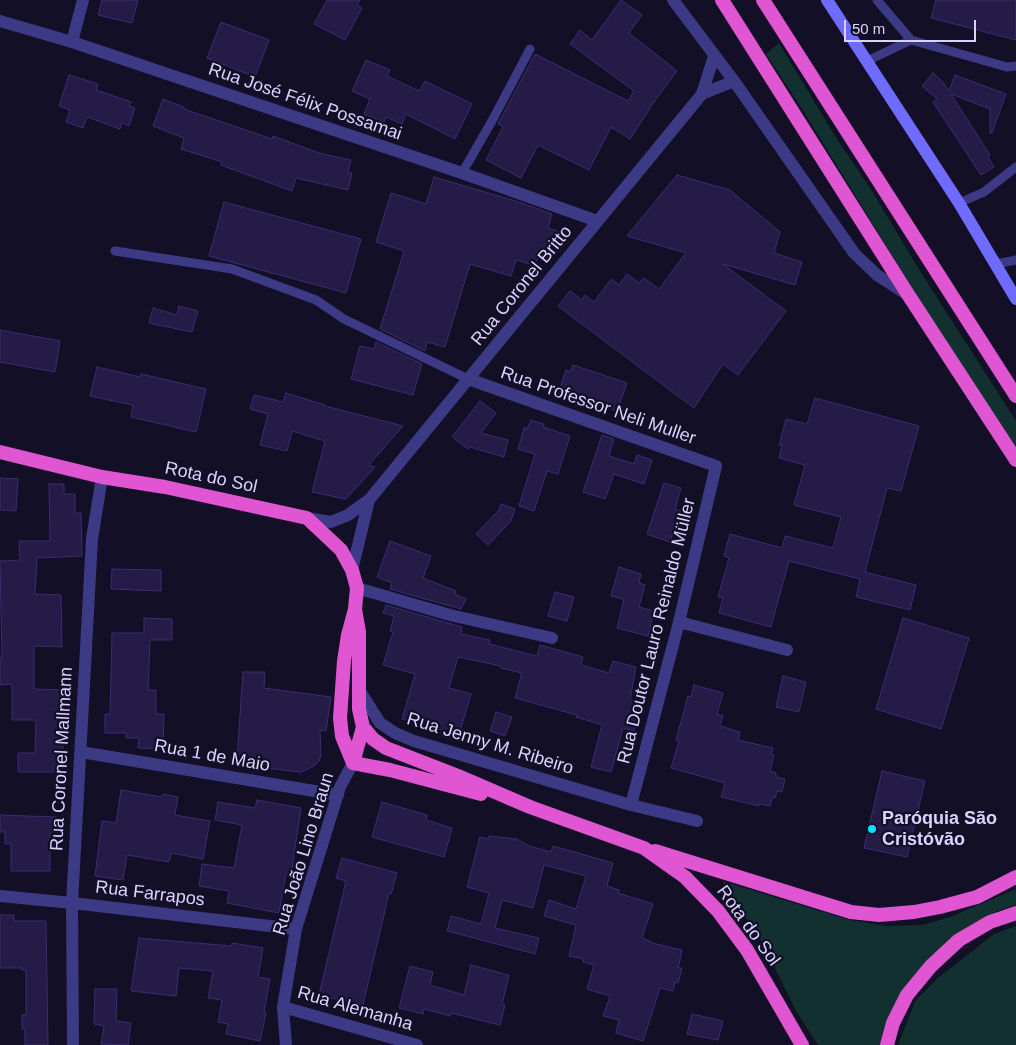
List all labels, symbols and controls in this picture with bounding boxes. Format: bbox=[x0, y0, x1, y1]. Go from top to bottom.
scale bar bbox=[846, 10, 978, 42]
text: 50 m bbox=[852, 20, 885, 37]
street label: Rua José Félix Possamai bbox=[205, 59, 405, 145]
street label: Rua Coronel Britto bbox=[467, 222, 577, 350]
street label: Rua Professor Neli Muller bbox=[498, 362, 698, 450]
street label: Rota do Sol bbox=[163, 458, 259, 498]
street label: Rua Doutor Lauro Reinaldo Müller bbox=[613, 496, 701, 766]
street label: Rua Coronel Mallmann bbox=[46, 667, 78, 851]
street label: Rua Jenny M. Ribeiro bbox=[404, 708, 576, 780]
street label: Rua 1 de Maio bbox=[152, 735, 272, 777]
street label: Rua João Lino Braun bbox=[269, 770, 339, 938]
place label: Paróquia São Cristóvão bbox=[882, 808, 997, 851]
marker: Paróquia São Cristóvão bbox=[866, 823, 878, 835]
street label: Rua Farrapos bbox=[94, 877, 206, 911]
street label: Rota do Sol bbox=[712, 882, 784, 970]
street label: Rua Alemanha bbox=[295, 982, 415, 1036]

